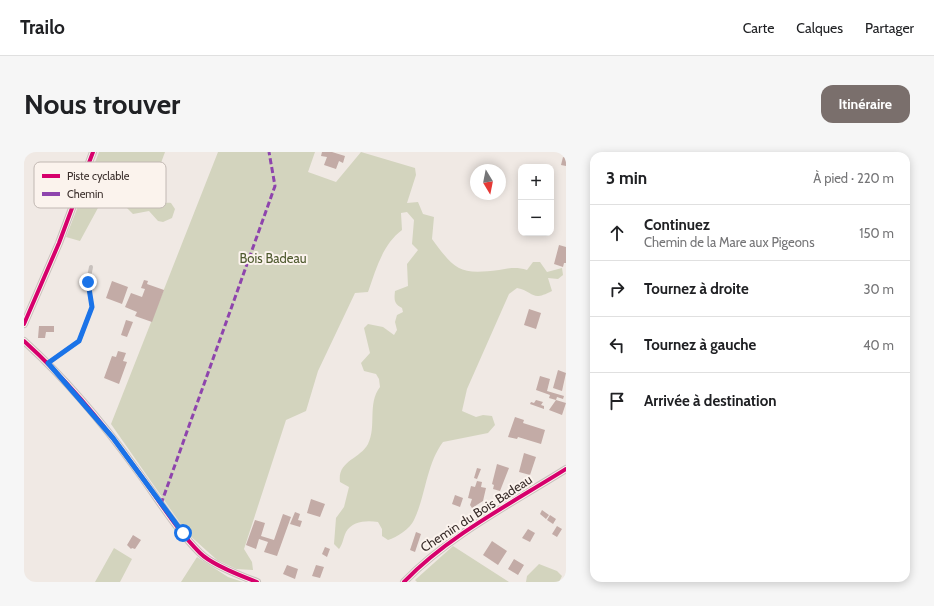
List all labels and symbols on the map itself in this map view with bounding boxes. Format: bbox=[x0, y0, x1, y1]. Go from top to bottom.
legend bbox=[34, 162, 166, 208]
north arrow bbox=[470, 164, 506, 200]
text: Piste cyclable bbox=[67, 169, 130, 183]
text: Chemin bbox=[67, 187, 104, 201]
park label: Bois Badeau bbox=[240, 250, 307, 266]
route end bbox=[79, 273, 97, 291]
street label: Chemin du Bois Badeau bbox=[417, 471, 535, 555]
route start bbox=[174, 524, 192, 542]

